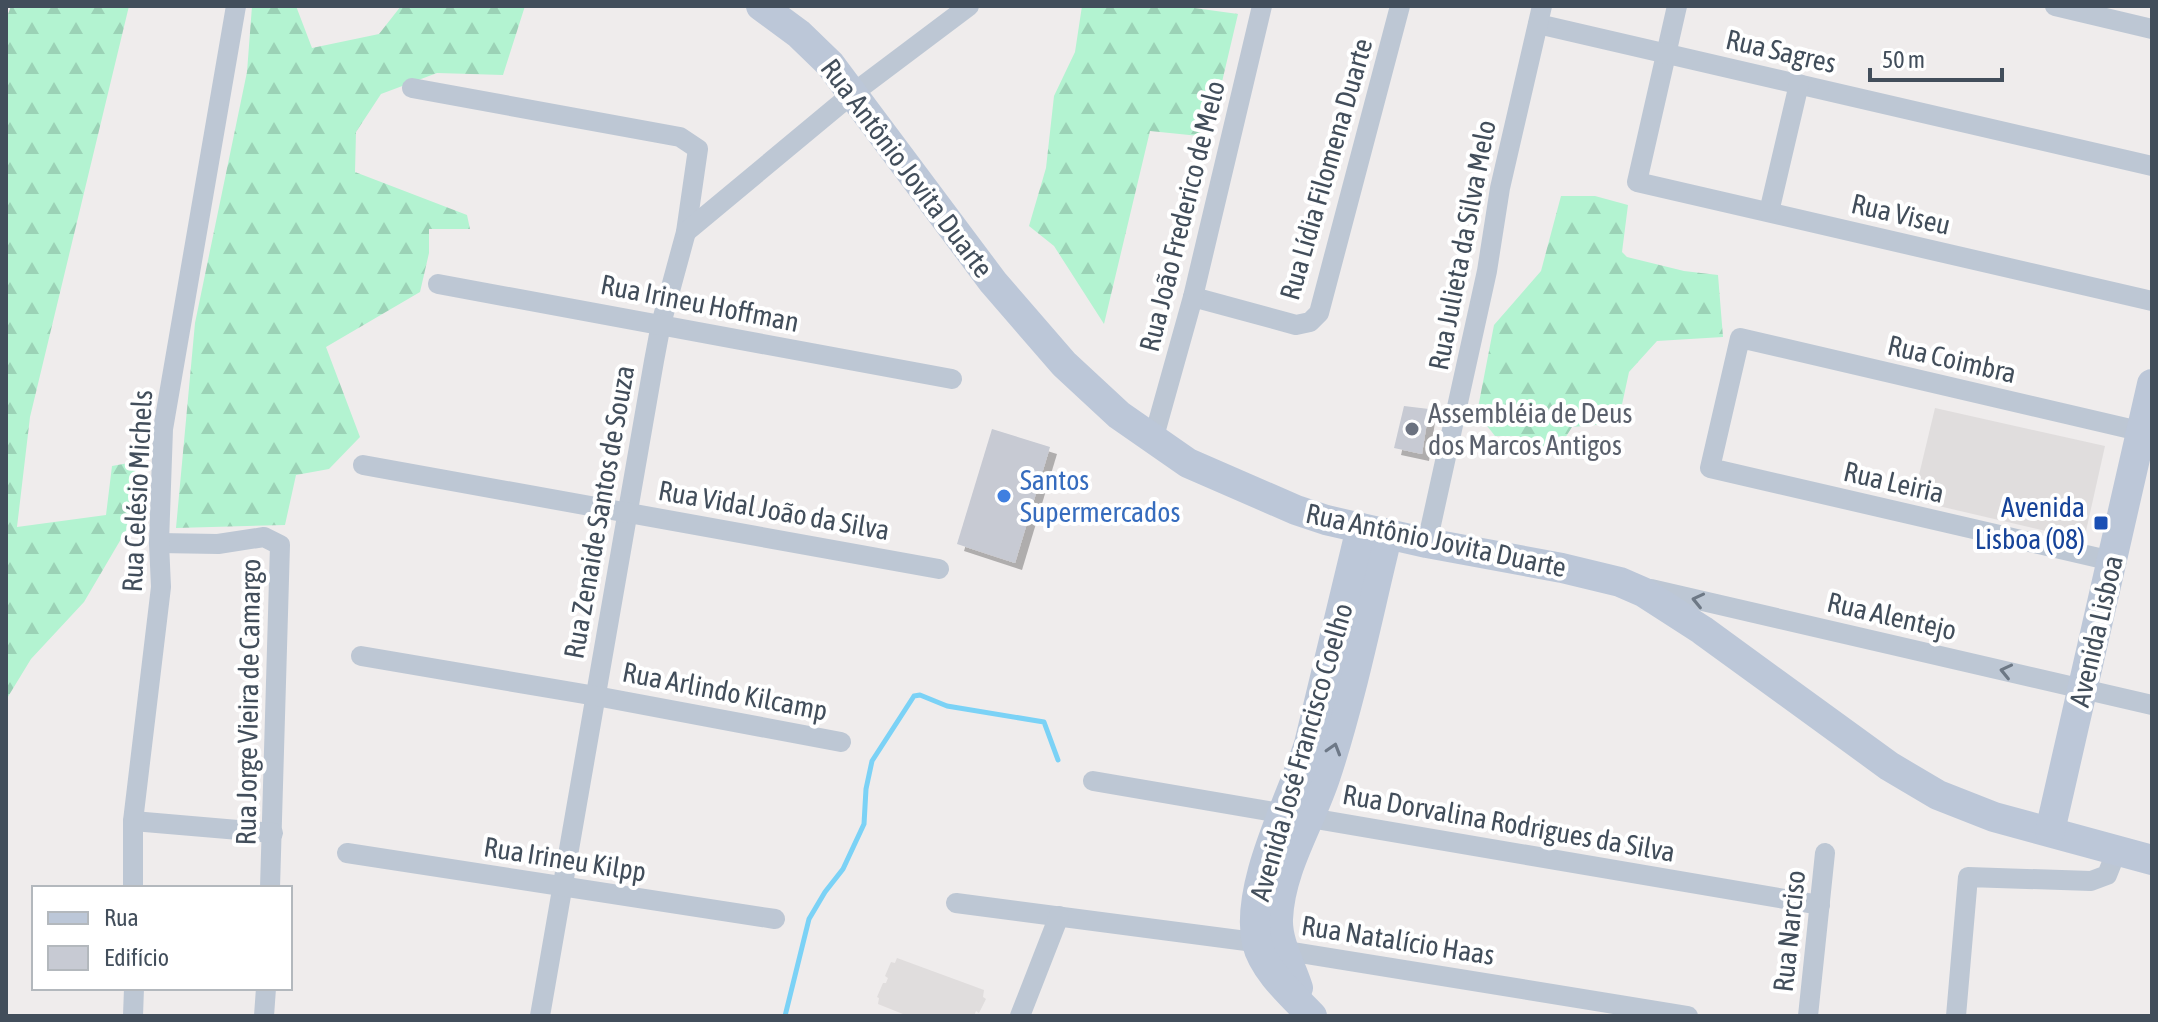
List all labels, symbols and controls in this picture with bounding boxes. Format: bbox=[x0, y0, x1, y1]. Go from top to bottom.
street label: Rua Sagres bbox=[1723, 23, 1839, 79]
scale bar bbox=[1870, 32, 2002, 82]
street label: Rua Lídia Filomena Duarte bbox=[1273, 35, 1379, 303]
text: 50 m bbox=[1882, 46, 1925, 73]
street label: Rua Antônio Jovita Duarte bbox=[814, 53, 1000, 283]
street label: Rua João Frederico de Melo bbox=[1133, 77, 1231, 355]
street label: Rua Julieta da Silva Melo bbox=[1422, 117, 1502, 373]
street label: Rua Viseu bbox=[1848, 187, 1954, 241]
street label: Rua Irineu Hoffman bbox=[598, 268, 802, 338]
street label: Rua Coimbra bbox=[1885, 329, 2019, 389]
street label: Rua Zenaide Santos de Souza bbox=[557, 363, 641, 661]
street label: Rua Celésio Michels bbox=[116, 389, 158, 593]
place label: Assembléia de Deus dos Marcos Antigos bbox=[1428, 397, 1632, 461]
marker: Assembléia de Deus dos Marcos Antigos bbox=[1403, 420, 1421, 438]
street label: Rua Leiria bbox=[1841, 455, 1947, 509]
place label: Santos Supermercados bbox=[1020, 464, 1180, 528]
street label: Rua Vidal João da Silva bbox=[656, 474, 892, 546]
marker: Santos Supermercados bbox=[995, 487, 1013, 505]
place label: Avenida Lisboa (08) bbox=[1975, 491, 2085, 555]
street label: Rua Antônio Jovita Duarte bbox=[1303, 497, 1569, 583]
marker: Avenida Lisboa (08) bbox=[2092, 514, 2110, 532]
street label: Avenida Lisboa bbox=[2063, 552, 2129, 710]
street label: Rua Jorge Vieira de Camargo bbox=[230, 558, 266, 846]
street label: Rua Alentejo bbox=[1824, 586, 1960, 646]
one-way arrow bbox=[1692, 593, 1706, 610]
street label: Avenida José Francisco Coelho bbox=[1243, 600, 1359, 904]
street label: Rua Arlindo Kilcamp bbox=[620, 655, 830, 727]
one-way arrow bbox=[2000, 664, 2014, 681]
one-way arrow bbox=[1325, 743, 1341, 757]
street label: Rua Dorvalina Rodrigues da Silva bbox=[1340, 778, 1678, 868]
street label: Rua Irineu Kilpp bbox=[482, 830, 648, 888]
street label: Rua Narciso bbox=[1767, 869, 1811, 993]
legend bbox=[32, 886, 292, 990]
text: Rua bbox=[104, 904, 139, 931]
street label: Rua Natalício Haas bbox=[1299, 909, 1497, 971]
text: Edifício bbox=[104, 944, 169, 971]

